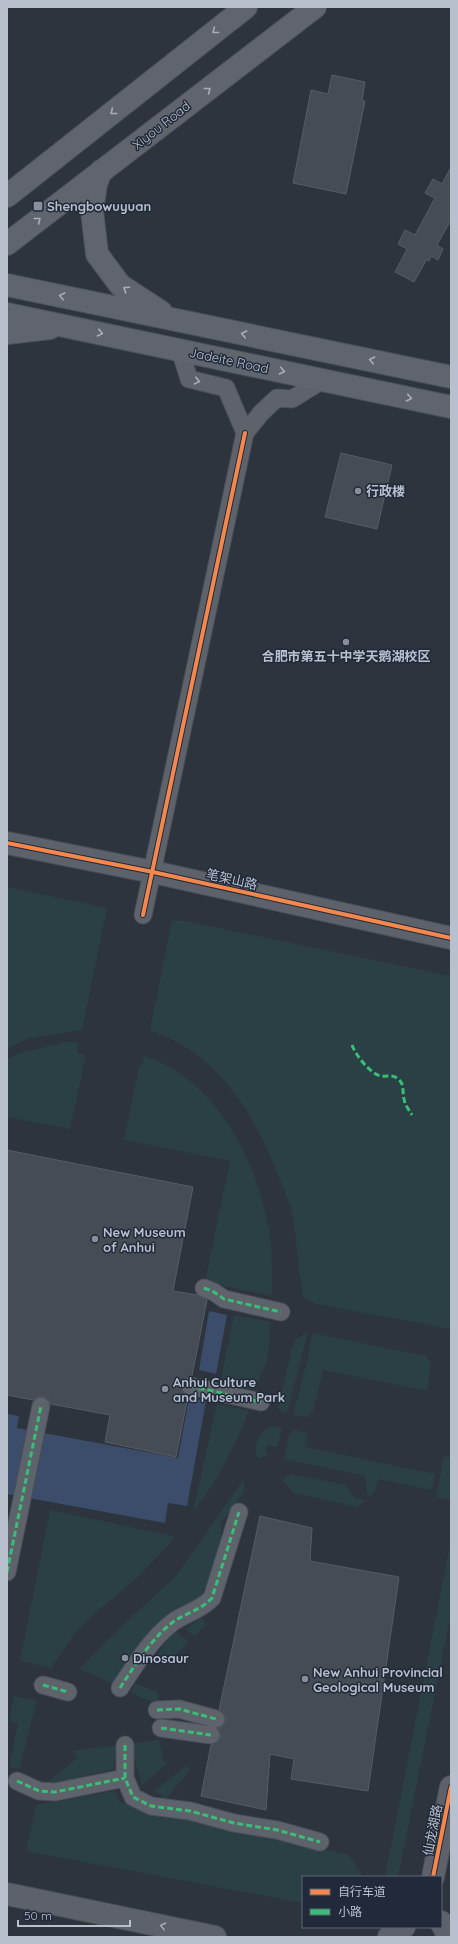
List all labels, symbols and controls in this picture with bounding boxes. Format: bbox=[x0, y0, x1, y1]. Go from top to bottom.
one-way arrow bbox=[213, 26, 220, 33]
one-way arrow bbox=[203, 87, 210, 94]
street label: Xiyou Road bbox=[129, 97, 193, 153]
one-way arrow bbox=[111, 107, 118, 114]
place label: Shengbowuyuan bbox=[47, 198, 151, 214]
marker: Shengbowuyuan bbox=[32, 200, 44, 212]
one-way arrow bbox=[33, 218, 40, 225]
one-way arrow bbox=[123, 286, 130, 294]
one-way arrow bbox=[59, 293, 65, 301]
one-way arrow bbox=[97, 329, 103, 337]
one-way arrow bbox=[241, 330, 248, 339]
street label: Jadeite Road bbox=[188, 344, 270, 376]
one-way arrow bbox=[369, 357, 375, 365]
one-way arrow bbox=[279, 367, 285, 375]
one-way arrow bbox=[194, 377, 200, 385]
one-way arrow bbox=[406, 393, 412, 401]
place label: 行政楼 bbox=[366, 483, 405, 499]
marker: 行政楼 bbox=[353, 486, 363, 496]
marker: 合肥市第五十中学天鹅湖校区 bbox=[341, 637, 351, 647]
place label: 合肥市第五十中学天鹅湖校区 bbox=[261, 648, 431, 664]
street label: 笔架山路 bbox=[205, 865, 259, 893]
place label: New Museum of Anhui bbox=[103, 1224, 186, 1255]
marker: New Museum of Anhui bbox=[90, 1234, 100, 1244]
place label: Anhui Culture and Museum Park bbox=[173, 1374, 285, 1405]
marker: Anhui Culture and Museum Park bbox=[160, 1384, 170, 1394]
place label: Dinosaur bbox=[133, 1650, 189, 1666]
marker: Dinosaur bbox=[120, 1653, 130, 1663]
place label: New Anhui Provincial Geological Museum bbox=[313, 1664, 443, 1695]
marker: New Anhui Provincial Geological Museum bbox=[300, 1674, 310, 1684]
street label: 仙龙湖路 bbox=[419, 1803, 445, 1857]
legend bbox=[302, 1876, 442, 1928]
text: 自行车道 bbox=[338, 1884, 386, 1899]
scale bar bbox=[18, 1902, 130, 1928]
text: 小路 bbox=[338, 1904, 362, 1919]
text: 50 m bbox=[24, 1908, 52, 1923]
one-way arrow bbox=[160, 1923, 166, 1931]

